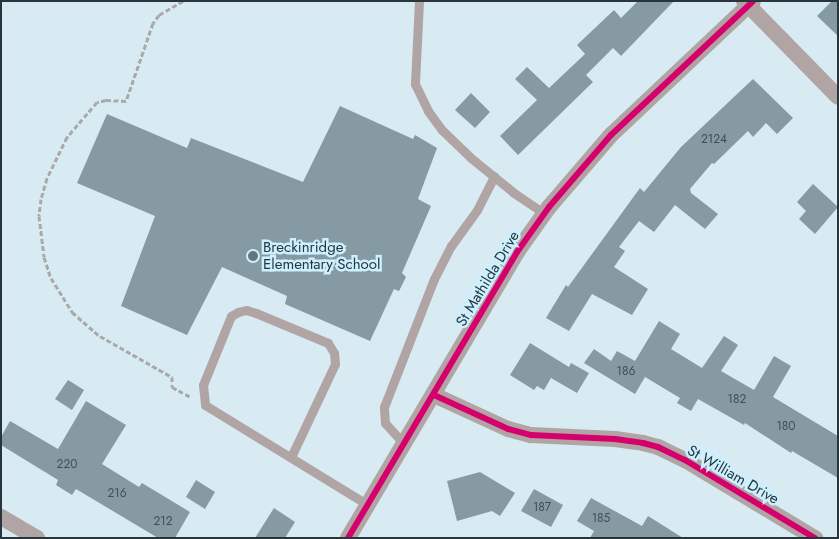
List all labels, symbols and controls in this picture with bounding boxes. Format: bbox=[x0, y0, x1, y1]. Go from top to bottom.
house number: 2124 bbox=[701, 133, 727, 147]
street label: St Mathilda Drive bbox=[452, 228, 524, 330]
place label: Breckinridge Elementary School bbox=[263, 238, 380, 273]
marker: Breckinridge Elementary School bbox=[247, 250, 259, 262]
house number: 186 bbox=[617, 365, 635, 379]
house number: 182 bbox=[728, 393, 746, 407]
house number: 180 bbox=[776, 420, 796, 434]
street label: St William Drive bbox=[684, 442, 782, 508]
house number: 220 bbox=[57, 458, 77, 472]
house number: 216 bbox=[107, 487, 127, 501]
house number: 187 bbox=[533, 501, 551, 515]
house number: 185 bbox=[592, 512, 610, 526]
house number: 212 bbox=[153, 515, 173, 529]

